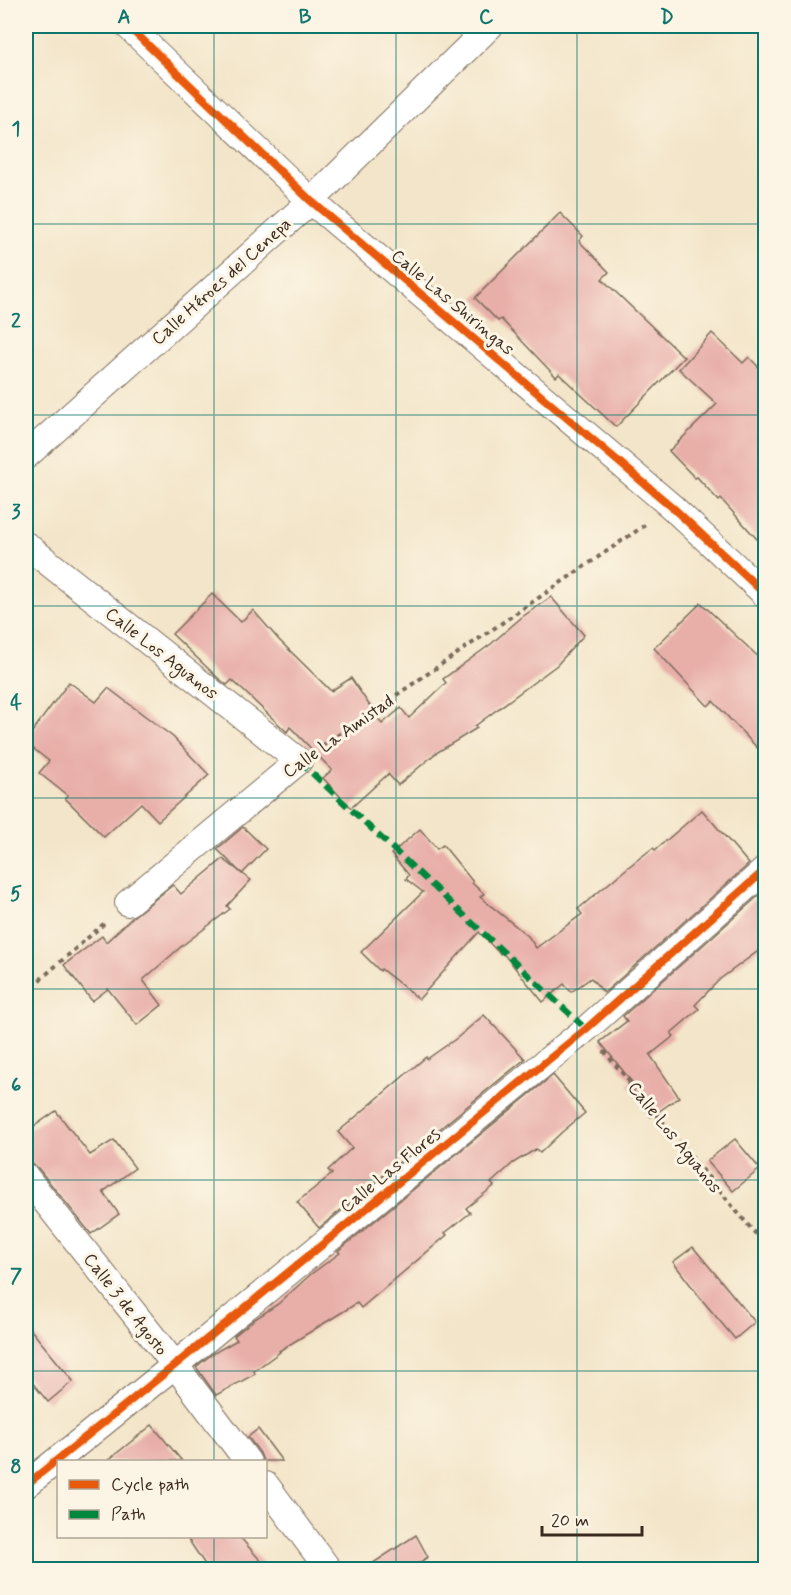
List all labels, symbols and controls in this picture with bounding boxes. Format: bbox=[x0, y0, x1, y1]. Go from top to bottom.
text: A bbox=[117, 4, 131, 31]
text: B bbox=[299, 4, 312, 31]
text: C bbox=[479, 4, 494, 31]
text: D bbox=[660, 4, 674, 31]
text: 1 bbox=[12, 116, 20, 143]
street label: Calle Héroes del Cenepa bbox=[147, 212, 297, 351]
street label: Calle Las Shiringas bbox=[386, 244, 519, 361]
text: 2 bbox=[11, 308, 21, 335]
text: 3 bbox=[11, 499, 21, 526]
street label: Calle Los Aguanos bbox=[99, 602, 223, 706]
text: 4 bbox=[10, 690, 22, 717]
street label: Calle La Amistad bbox=[278, 690, 399, 784]
text: 5 bbox=[10, 881, 22, 908]
text: 6 bbox=[11, 1072, 21, 1099]
street label: Calle Los Aguanos bbox=[621, 1077, 727, 1199]
street label: Calle Las Flores bbox=[335, 1123, 446, 1219]
street label: Calle 3 de Agosto bbox=[78, 1248, 173, 1361]
text: 7 bbox=[10, 1263, 22, 1290]
text: 8 bbox=[10, 1454, 22, 1481]
legend bbox=[57, 1460, 267, 1538]
text: Cycle path bbox=[111, 1473, 189, 1497]
scale bar bbox=[542, 1499, 642, 1537]
text: Path bbox=[111, 1503, 146, 1527]
text: 20 m bbox=[551, 1509, 589, 1533]

